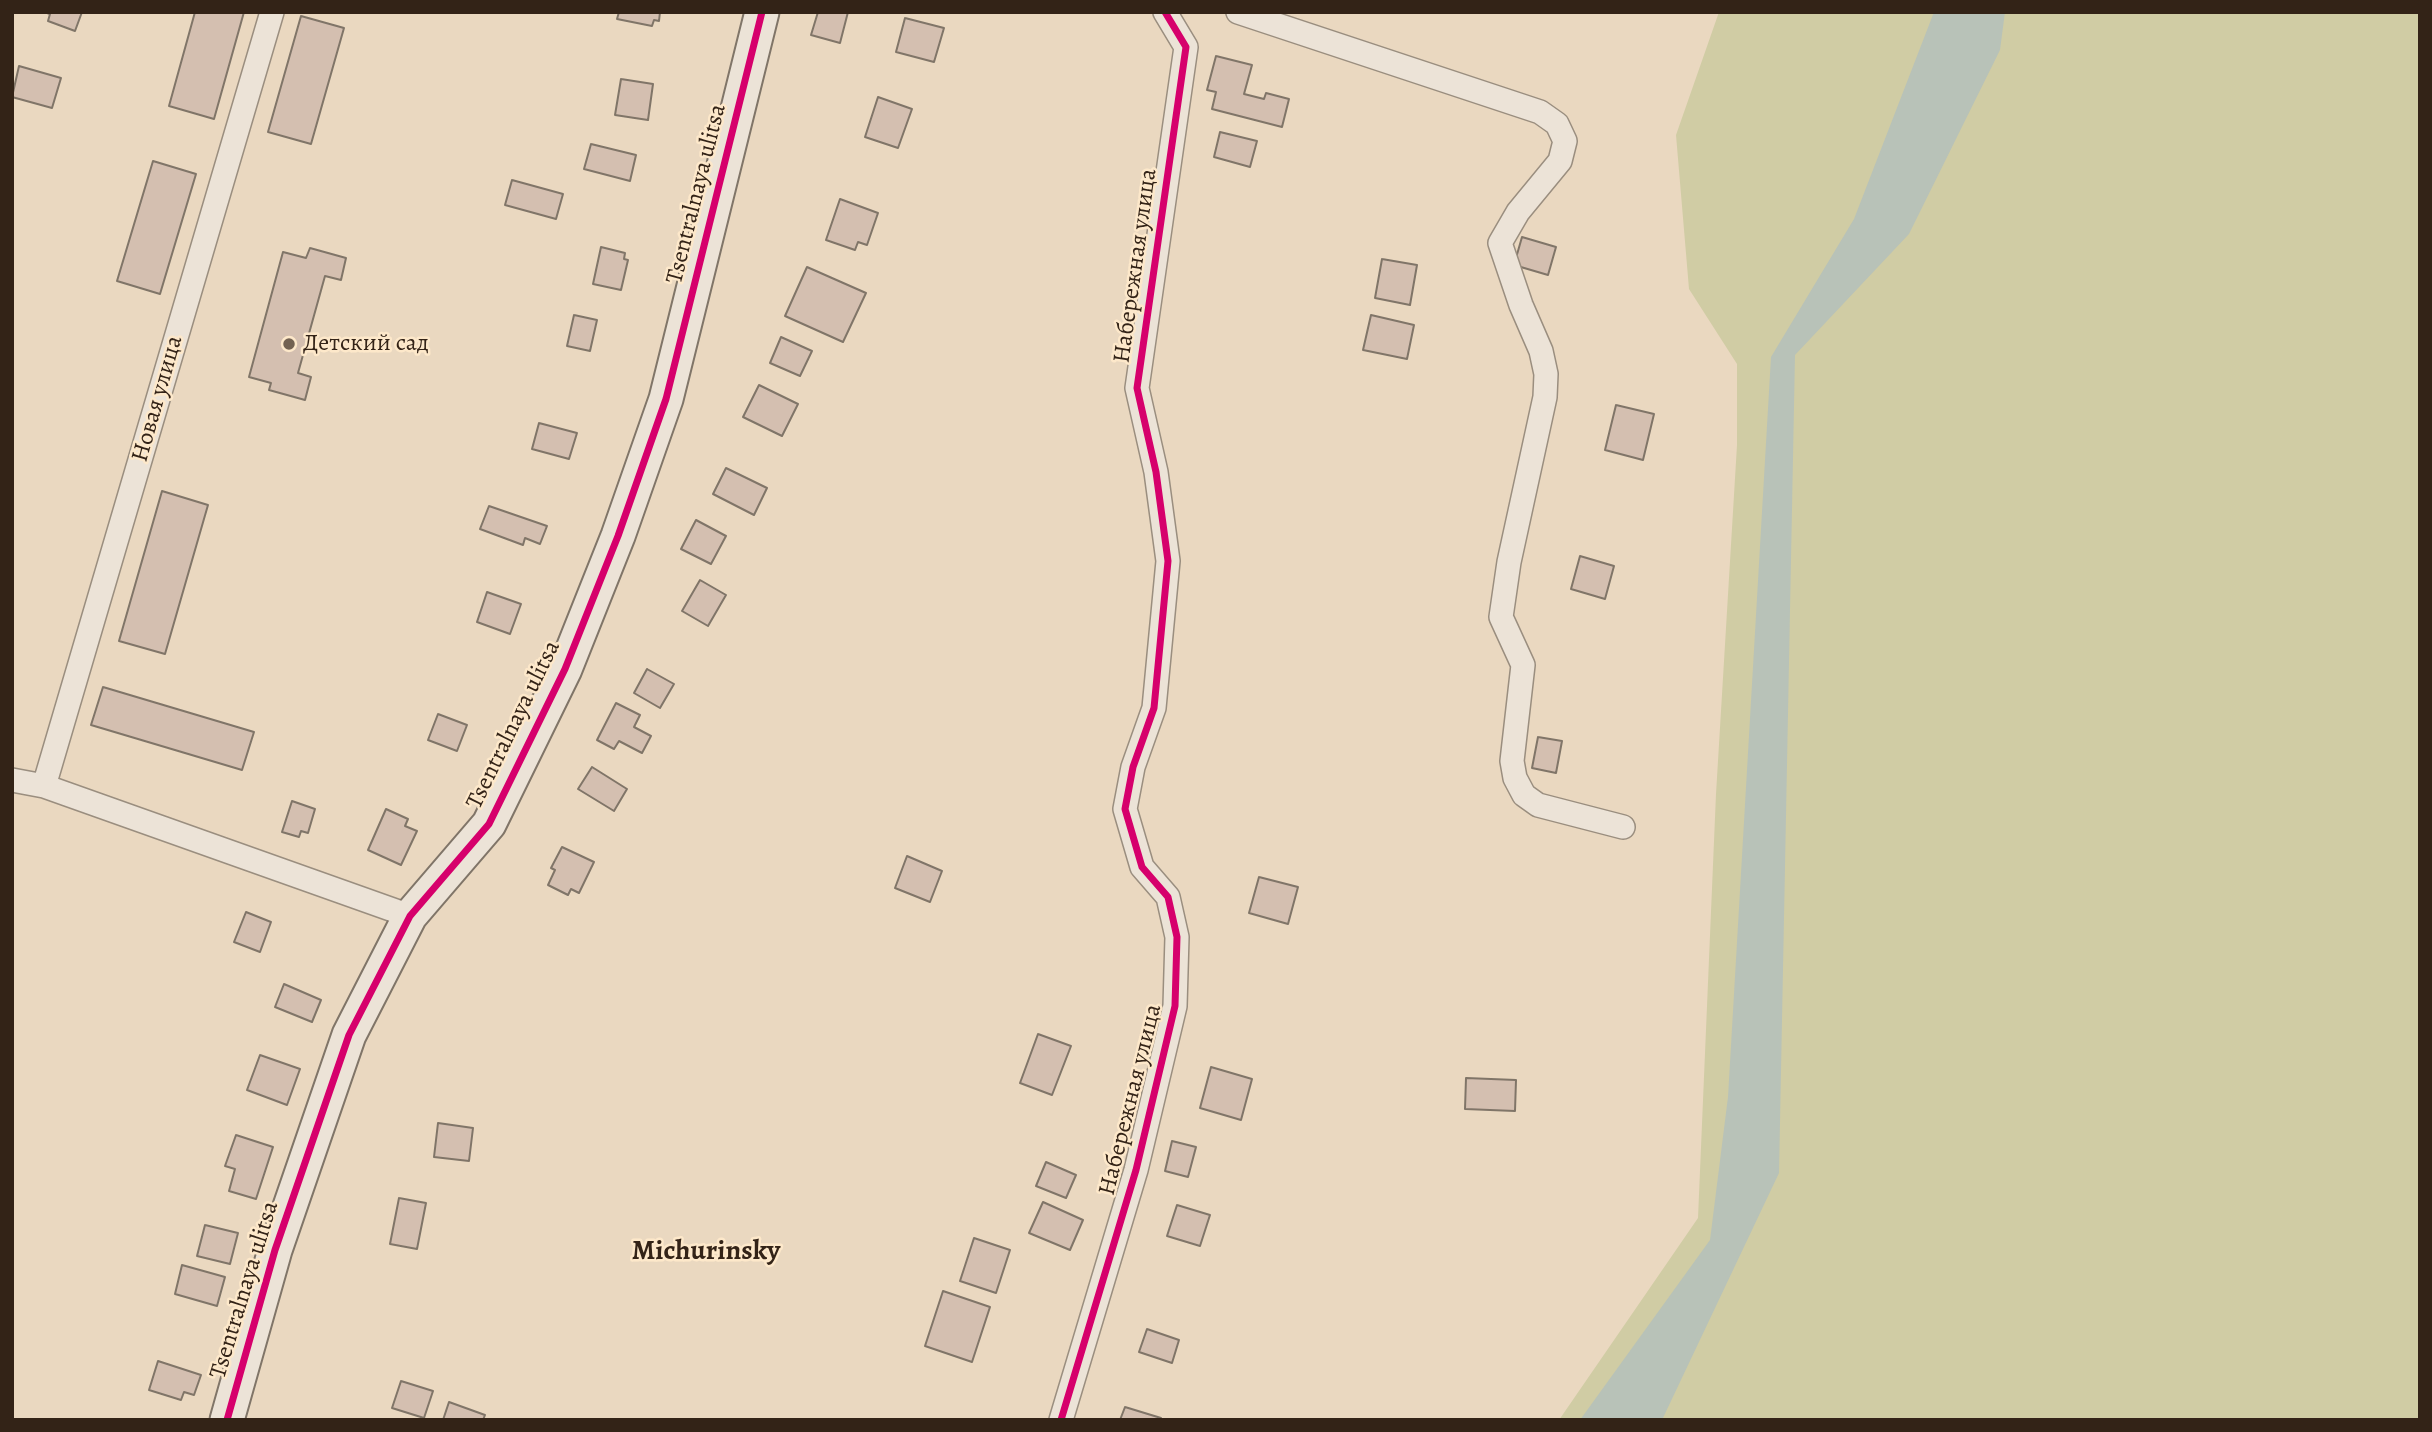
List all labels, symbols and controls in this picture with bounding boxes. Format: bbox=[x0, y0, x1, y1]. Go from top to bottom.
street label: Tsentralnaya ulitsa bbox=[661, 101, 733, 287]
street label: Набережная улица bbox=[1108, 167, 1164, 365]
place label: Детский сад bbox=[303, 330, 429, 358]
street label: Новая улица bbox=[126, 333, 190, 465]
marker: Детский сад bbox=[281, 336, 297, 352]
street label: Tsentralnaya ulitsa bbox=[461, 636, 567, 814]
street label: Набережная улица bbox=[1093, 1001, 1169, 1199]
street label: Tsentralnaya ulitsa bbox=[204, 1198, 286, 1382]
district label: Michurinsky bbox=[632, 1235, 780, 1269]

